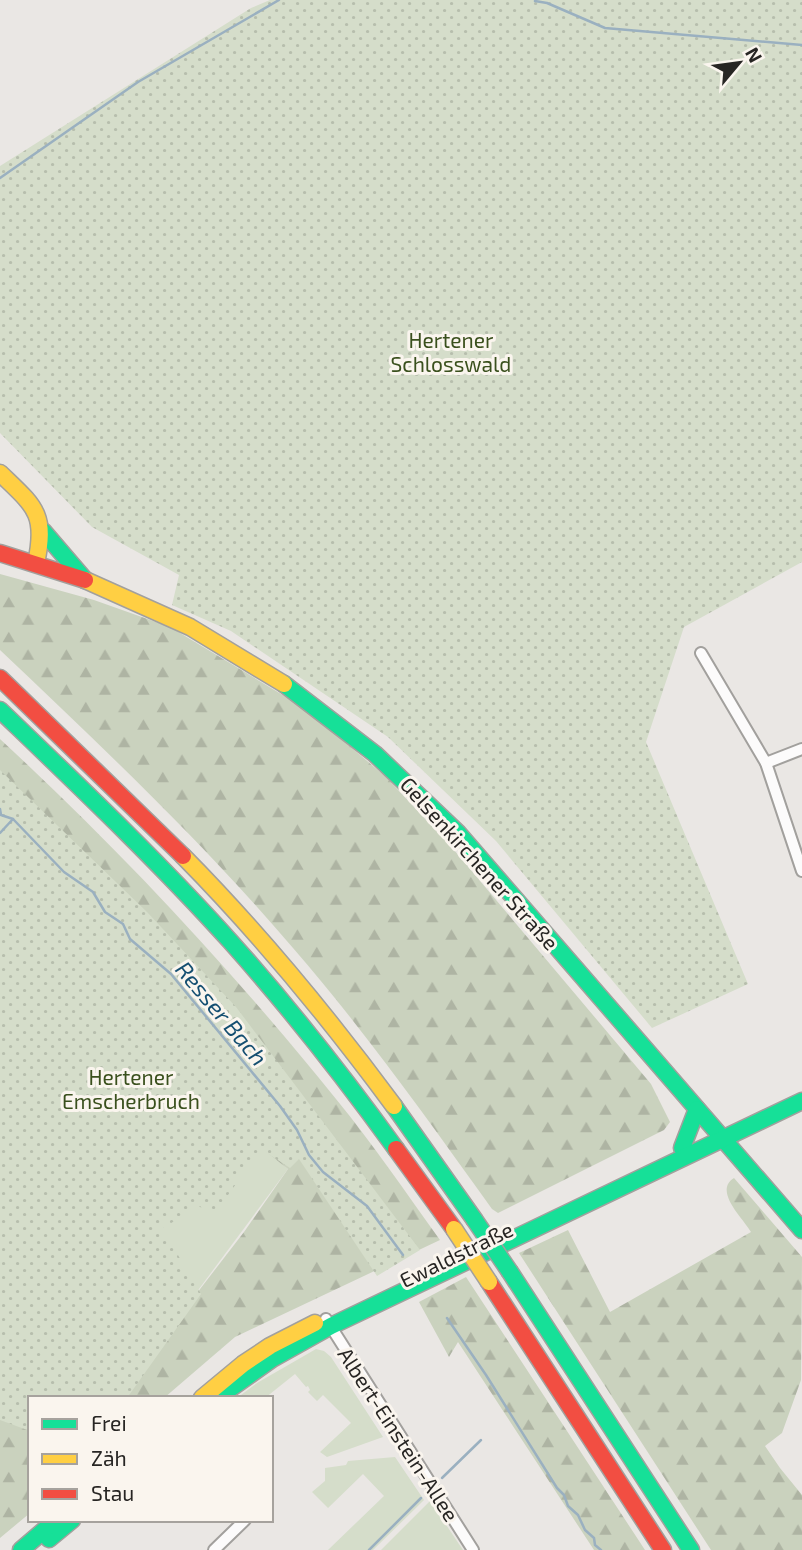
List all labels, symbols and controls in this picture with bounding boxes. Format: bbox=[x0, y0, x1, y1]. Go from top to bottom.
north arrow bbox=[704, 28, 774, 98]
text: N bbox=[741, 43, 768, 66]
park label: Hertener Schlosswald bbox=[391, 327, 511, 376]
street label: Gelsenkirchener Straße bbox=[396, 771, 564, 955]
water label: Resser Bach bbox=[170, 955, 274, 1071]
park label: Hertener Emscherbruch bbox=[62, 1064, 200, 1113]
street label: Ewaldstraße bbox=[395, 1216, 517, 1292]
street label: Albert-Einstein-Allee bbox=[333, 1342, 465, 1526]
legend bbox=[28, 1396, 273, 1522]
text: Frei bbox=[91, 1410, 127, 1435]
text: Zäh bbox=[91, 1445, 127, 1470]
text: Stau bbox=[91, 1480, 134, 1505]

